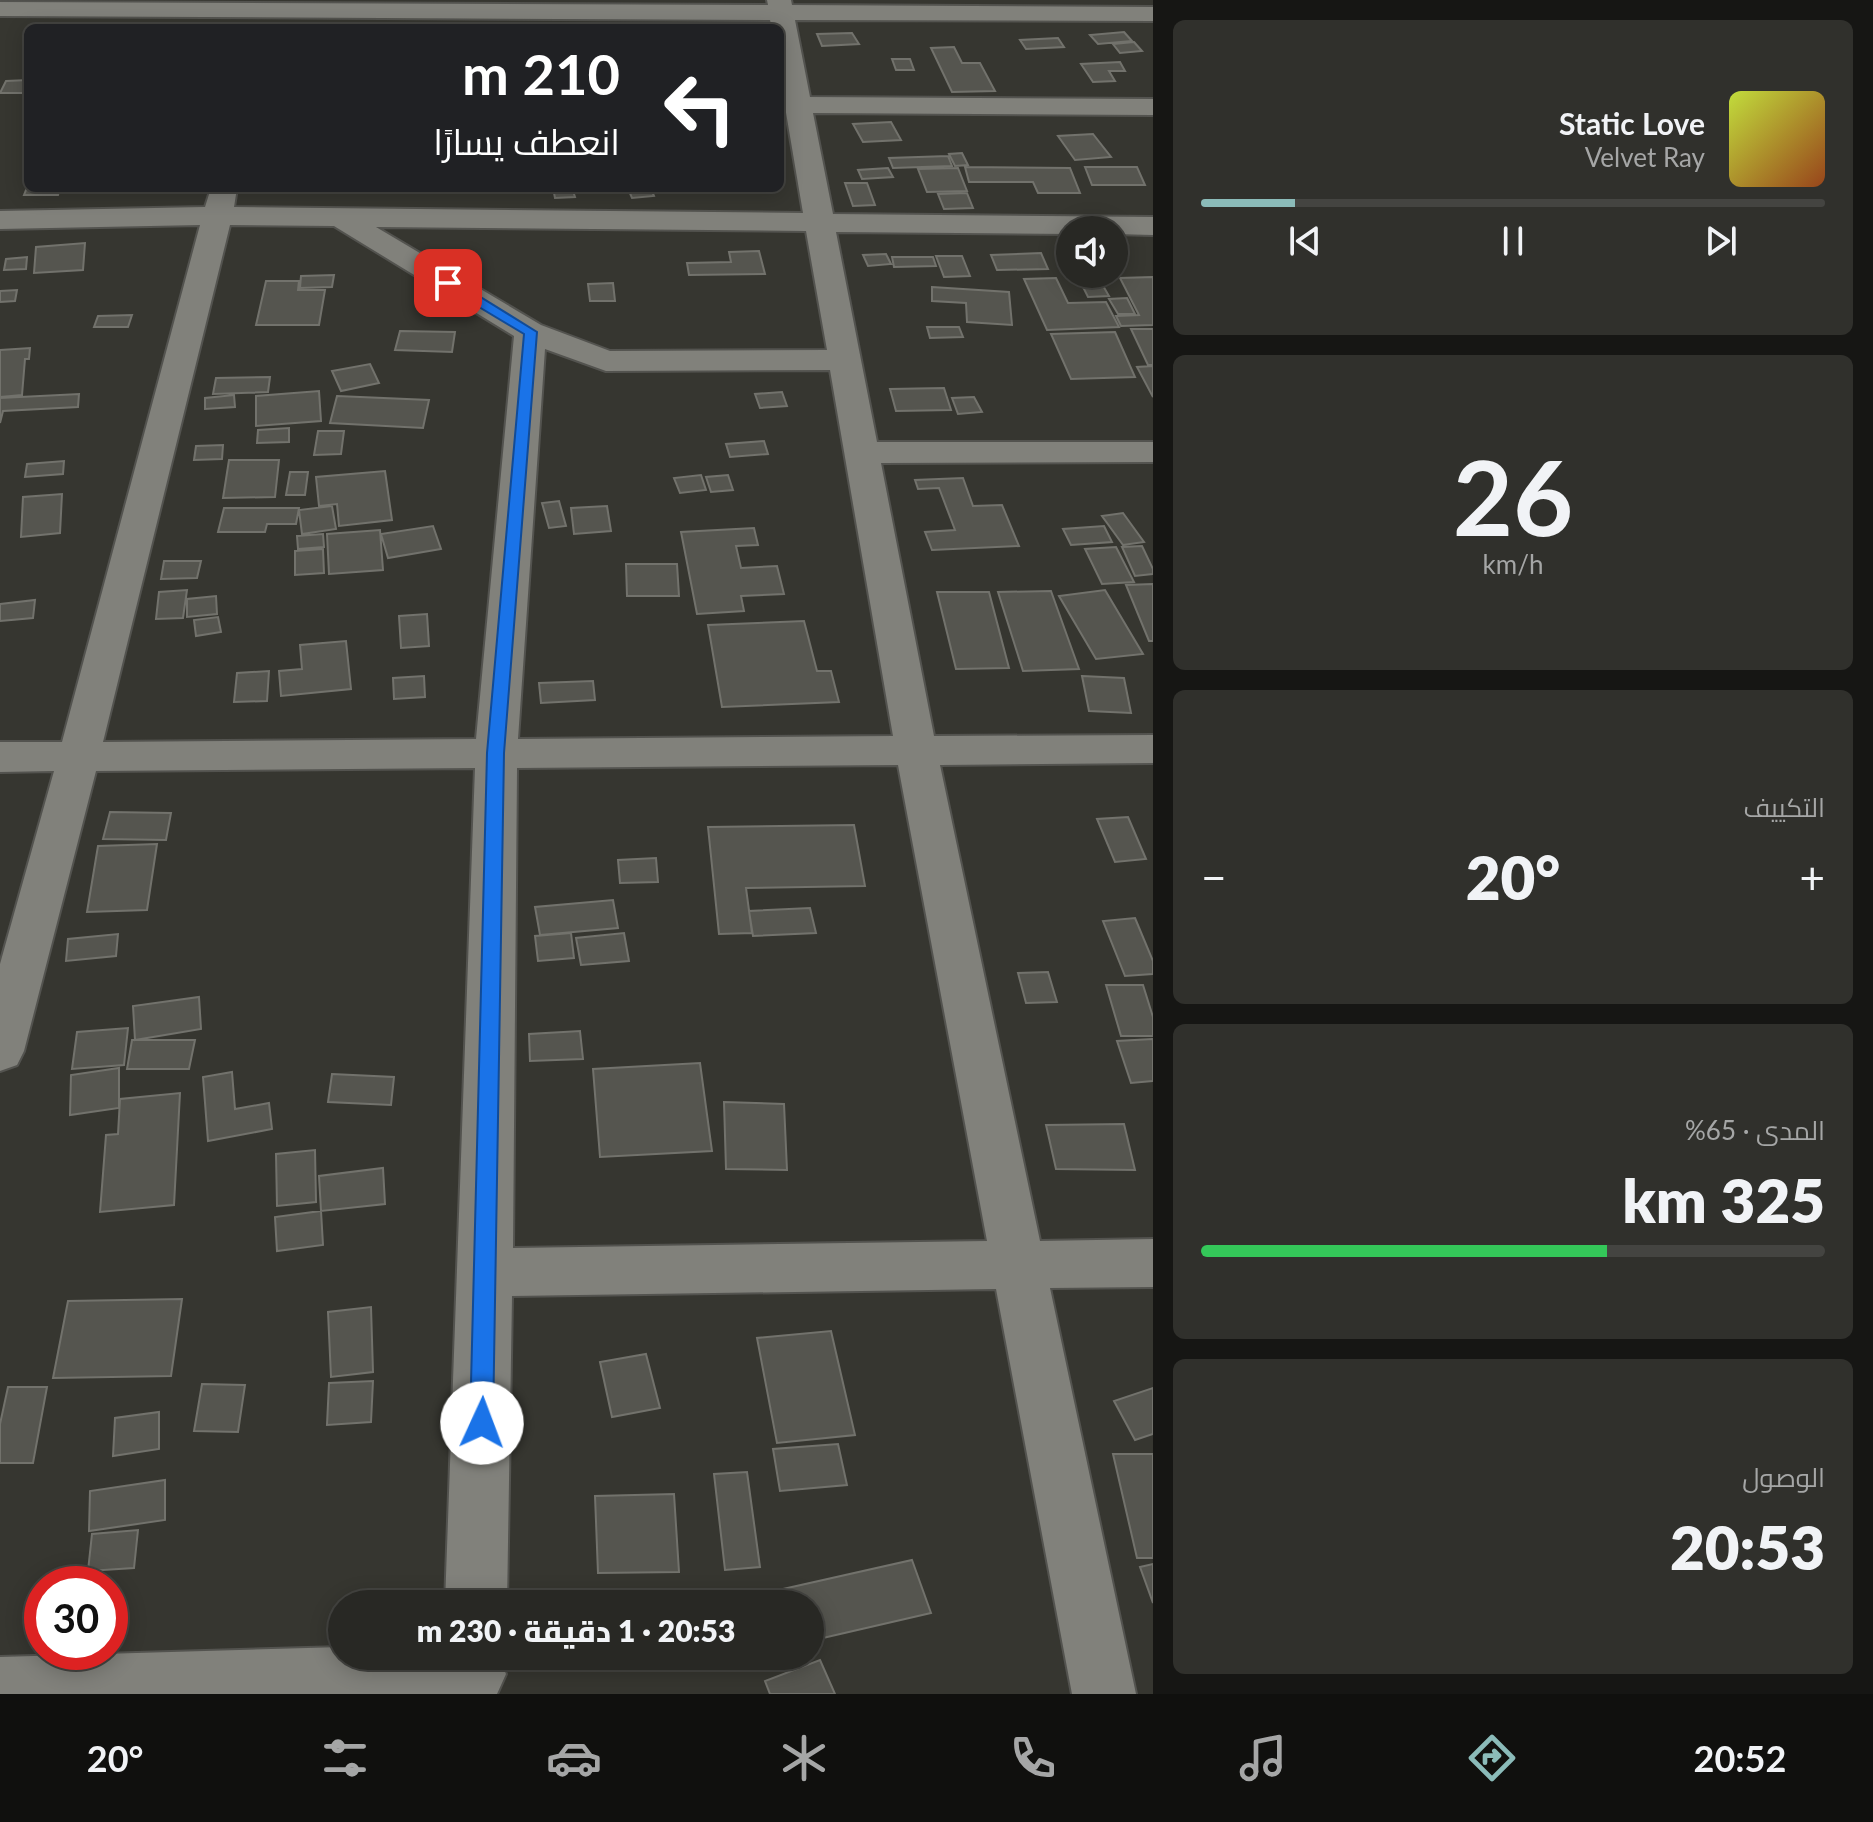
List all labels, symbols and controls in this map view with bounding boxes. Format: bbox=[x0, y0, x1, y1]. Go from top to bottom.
text: 210 m bbox=[462, 40, 620, 107]
icon: left bbox=[648, 56, 752, 160]
text: Static Love bbox=[1559, 105, 1705, 141]
text: انعطف يسارًا bbox=[433, 119, 620, 163]
text: Velvet Ray bbox=[1585, 141, 1705, 173]
map controls bbox=[1056, 216, 1128, 288]
button: sound bbox=[1056, 216, 1128, 288]
icon: previous bbox=[1283, 219, 1327, 263]
icon: pause bbox=[1491, 219, 1535, 263]
icon: next bbox=[1699, 219, 1743, 263]
pin bbox=[414, 249, 482, 317]
icon: arrive bbox=[426, 261, 470, 305]
text: 26 bbox=[1453, 433, 1573, 558]
text: km/h bbox=[1483, 548, 1543, 580]
text: التكييف bbox=[1743, 791, 1825, 823]
text: 20° bbox=[1466, 841, 1560, 913]
text: − bbox=[1201, 851, 1227, 903]
text: + bbox=[1799, 851, 1825, 903]
text: المدى · 65% bbox=[1685, 1114, 1825, 1146]
text: 325 km bbox=[1622, 1164, 1825, 1236]
position arrow bbox=[440, 1381, 524, 1465]
text: الوصول bbox=[1742, 1461, 1825, 1493]
text: 20:53 bbox=[1670, 1511, 1825, 1583]
speed limit sign: 30 bbox=[24, 1566, 128, 1670]
text: 20:53 · 1 دقيقة · 230 m bbox=[417, 1612, 735, 1648]
icon: filters bbox=[317, 1730, 373, 1786]
icon: car bbox=[546, 1730, 602, 1786]
icon: climate bbox=[776, 1730, 832, 1786]
icon: phone bbox=[1005, 1730, 1061, 1786]
icon: music bbox=[1235, 1730, 1291, 1786]
icon: directions bbox=[1464, 1730, 1520, 1786]
text: 20° bbox=[87, 1736, 144, 1780]
text: 20:52 bbox=[1694, 1736, 1786, 1780]

